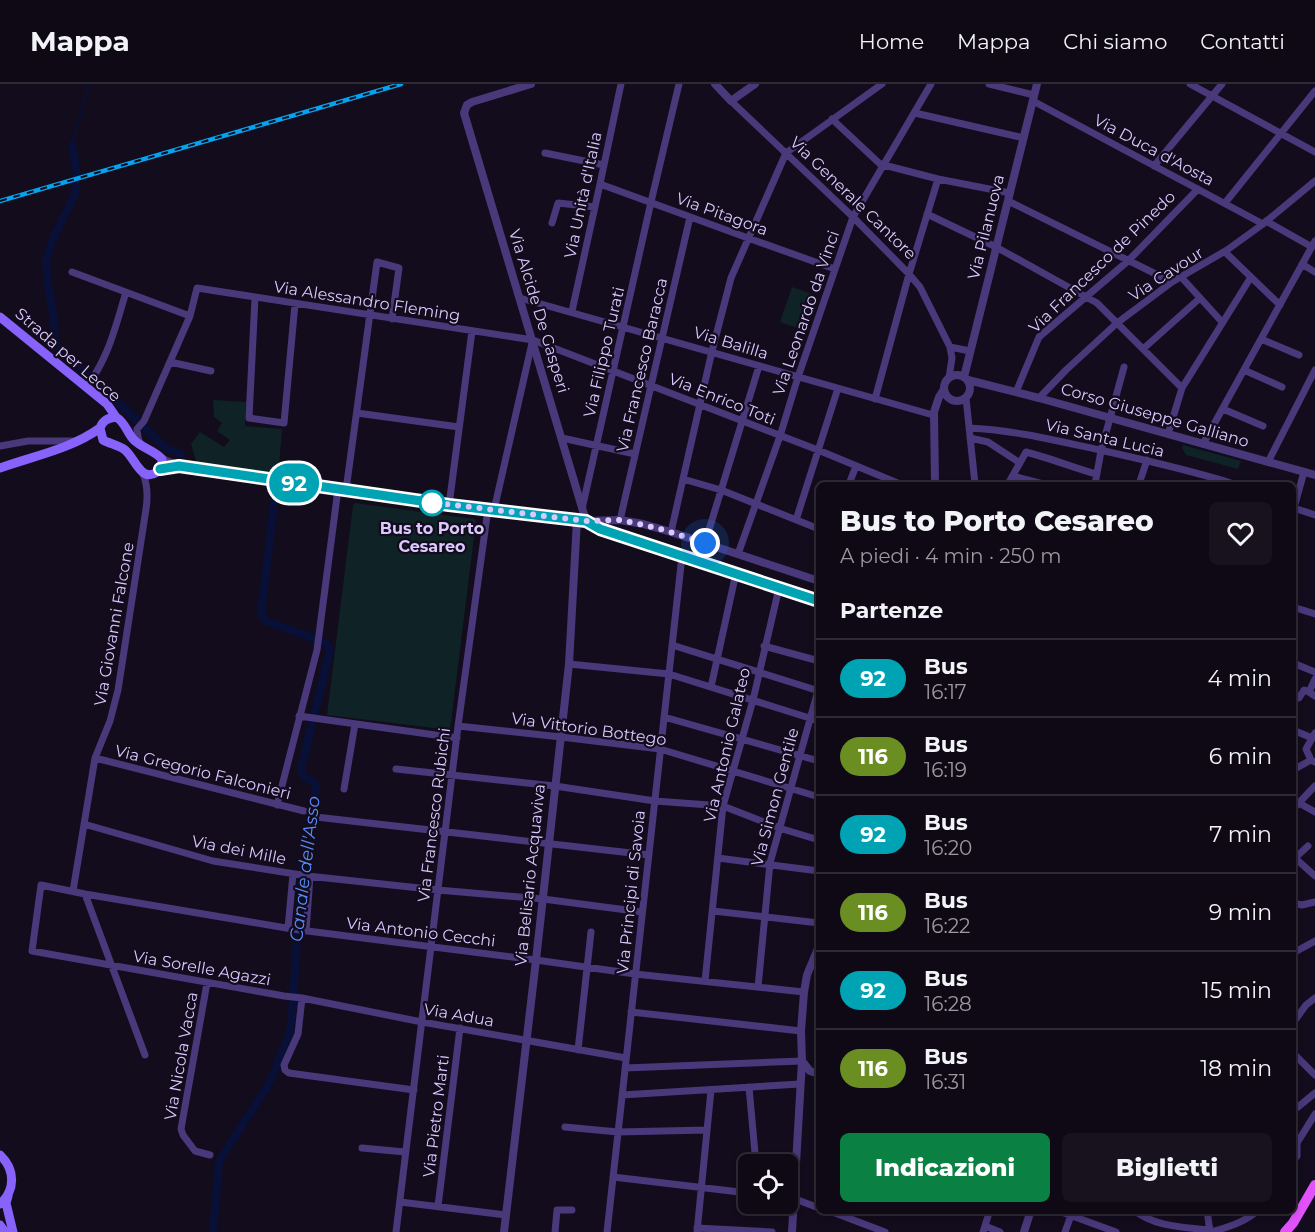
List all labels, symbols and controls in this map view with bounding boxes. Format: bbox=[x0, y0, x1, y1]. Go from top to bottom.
text: Mappa bbox=[30, 24, 130, 58]
text: Home bbox=[859, 29, 924, 54]
text: Mappa bbox=[957, 29, 1030, 54]
text: Chi siamo bbox=[1063, 29, 1167, 54]
text: Contatti bbox=[1200, 29, 1285, 54]
street label: Via Duca d'Aosta bbox=[1091, 110, 1217, 190]
street label: Via Unità d'Italia bbox=[560, 130, 606, 260]
street label: Via Generale Cantore bbox=[786, 133, 920, 263]
street label: Via Pilanuova bbox=[964, 173, 1008, 281]
street label: Via Francesco de Pinedo bbox=[1025, 187, 1179, 337]
street label: Via Pitagora bbox=[674, 189, 770, 239]
street label: Via Alcide De Gasperi bbox=[505, 227, 573, 395]
street label: Via Leonardo da Vinci bbox=[769, 228, 843, 398]
street label: Via Cavour bbox=[1125, 243, 1207, 305]
street label: Via Francesco Baracca bbox=[613, 276, 671, 454]
street label: Via Alessandro Fleming bbox=[272, 277, 462, 325]
street label: Via Filippo Turati bbox=[580, 285, 628, 419]
street label: Strada per Lecce bbox=[11, 304, 125, 406]
street label: Via Balilla bbox=[691, 323, 771, 363]
street label: Via Enrico Toti bbox=[666, 369, 778, 429]
street label: Corso Giuseppe Galliano bbox=[1059, 379, 1251, 451]
street label: Via Santa Lucia bbox=[1044, 415, 1166, 461]
line badge: 92 bbox=[267, 464, 321, 502]
text: 92 bbox=[281, 471, 307, 496]
marker: Bus to Porto Cesareo bbox=[419, 490, 445, 516]
button: heart bbox=[1209, 502, 1272, 565]
text: Bus to Porto Cesareo bbox=[840, 504, 1154, 538]
place label: Bus to Porto Cesareo bbox=[380, 519, 484, 556]
your location bbox=[690, 528, 720, 558]
street label: Via Giovanni Falcone bbox=[90, 541, 138, 707]
text: A piedi · 4 min · 250 m bbox=[840, 544, 1062, 568]
text: Partenze bbox=[840, 597, 943, 624]
text: Bus bbox=[924, 653, 968, 680]
text: 4 min bbox=[1208, 665, 1272, 692]
street label: Via Antonio Galateo bbox=[700, 666, 754, 824]
text: 92 bbox=[860, 666, 886, 691]
text: 16:17 bbox=[924, 680, 967, 704]
street label: Via Vittorio Bottego bbox=[510, 709, 668, 749]
street label: Via Simon Gentile bbox=[747, 726, 803, 868]
street label: Via Francesco Rubichi bbox=[414, 727, 454, 903]
text: Bus bbox=[924, 731, 968, 758]
street label: Via Gregorio Falconieri bbox=[113, 741, 293, 803]
text: 6 min bbox=[1209, 743, 1272, 770]
text: 116 bbox=[858, 744, 888, 769]
text: 16:19 bbox=[924, 758, 967, 782]
street label: Via Belisario Acquaviva bbox=[511, 783, 549, 967]
water label: Canale dell'Asso bbox=[285, 795, 325, 943]
street label: Via Principi di Savoia bbox=[613, 809, 649, 975]
text: Bus bbox=[924, 809, 968, 836]
text: 7 min bbox=[1209, 821, 1272, 848]
text: 92 bbox=[860, 822, 886, 847]
street label: Via dei Mille bbox=[190, 832, 288, 868]
text: 16:20 bbox=[924, 836, 972, 860]
text: Bus bbox=[924, 887, 968, 914]
text: 9 min bbox=[1209, 899, 1272, 926]
text: 116 bbox=[858, 900, 888, 925]
street label: Via Antonio Cecchi bbox=[345, 913, 497, 951]
text: 16:22 bbox=[924, 914, 970, 938]
street label: Via Sorelle Agazzi bbox=[132, 947, 272, 989]
text: Bus bbox=[924, 965, 968, 992]
text: 15 min bbox=[1202, 977, 1272, 1004]
text: 92 bbox=[860, 978, 886, 1003]
street label: Via Nicola Vacca bbox=[160, 990, 202, 1122]
text: 16:28 bbox=[924, 992, 972, 1016]
street label: Via Adua bbox=[422, 999, 496, 1031]
text: Bus bbox=[924, 1043, 968, 1070]
street label: Via Pietro Marti bbox=[419, 1054, 453, 1178]
text: 18 min bbox=[1200, 1055, 1272, 1082]
text: 116 bbox=[858, 1056, 888, 1081]
text: 16:31 bbox=[924, 1070, 966, 1094]
button: Indicazioni bbox=[840, 1133, 1050, 1202]
button: Biglietti bbox=[1062, 1133, 1272, 1202]
map controls bbox=[738, 1154, 798, 1214]
button: locate bbox=[738, 1154, 798, 1214]

